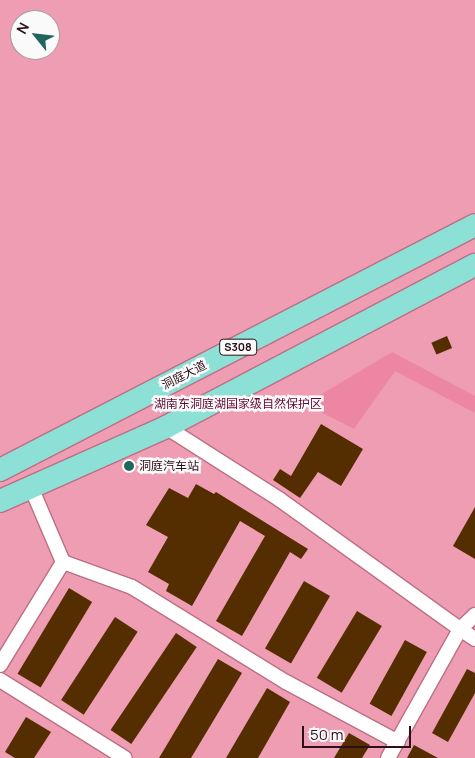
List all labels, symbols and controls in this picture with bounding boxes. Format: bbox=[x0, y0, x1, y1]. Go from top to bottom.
north arrow bbox=[10, 10, 60, 60]
text: N bbox=[12, 19, 33, 37]
road number: S308 bbox=[218, 338, 258, 356]
street label: 洞庭大道 bbox=[159, 358, 209, 392]
park label: 湖南东洞庭湖国家级自然保护区 bbox=[154, 397, 322, 411]
place label: 洞庭汽车站 bbox=[139, 459, 199, 473]
marker: 洞庭汽车站 bbox=[123, 460, 135, 472]
scale bar bbox=[305, 716, 414, 748]
text: 50 m bbox=[310, 724, 344, 745]

